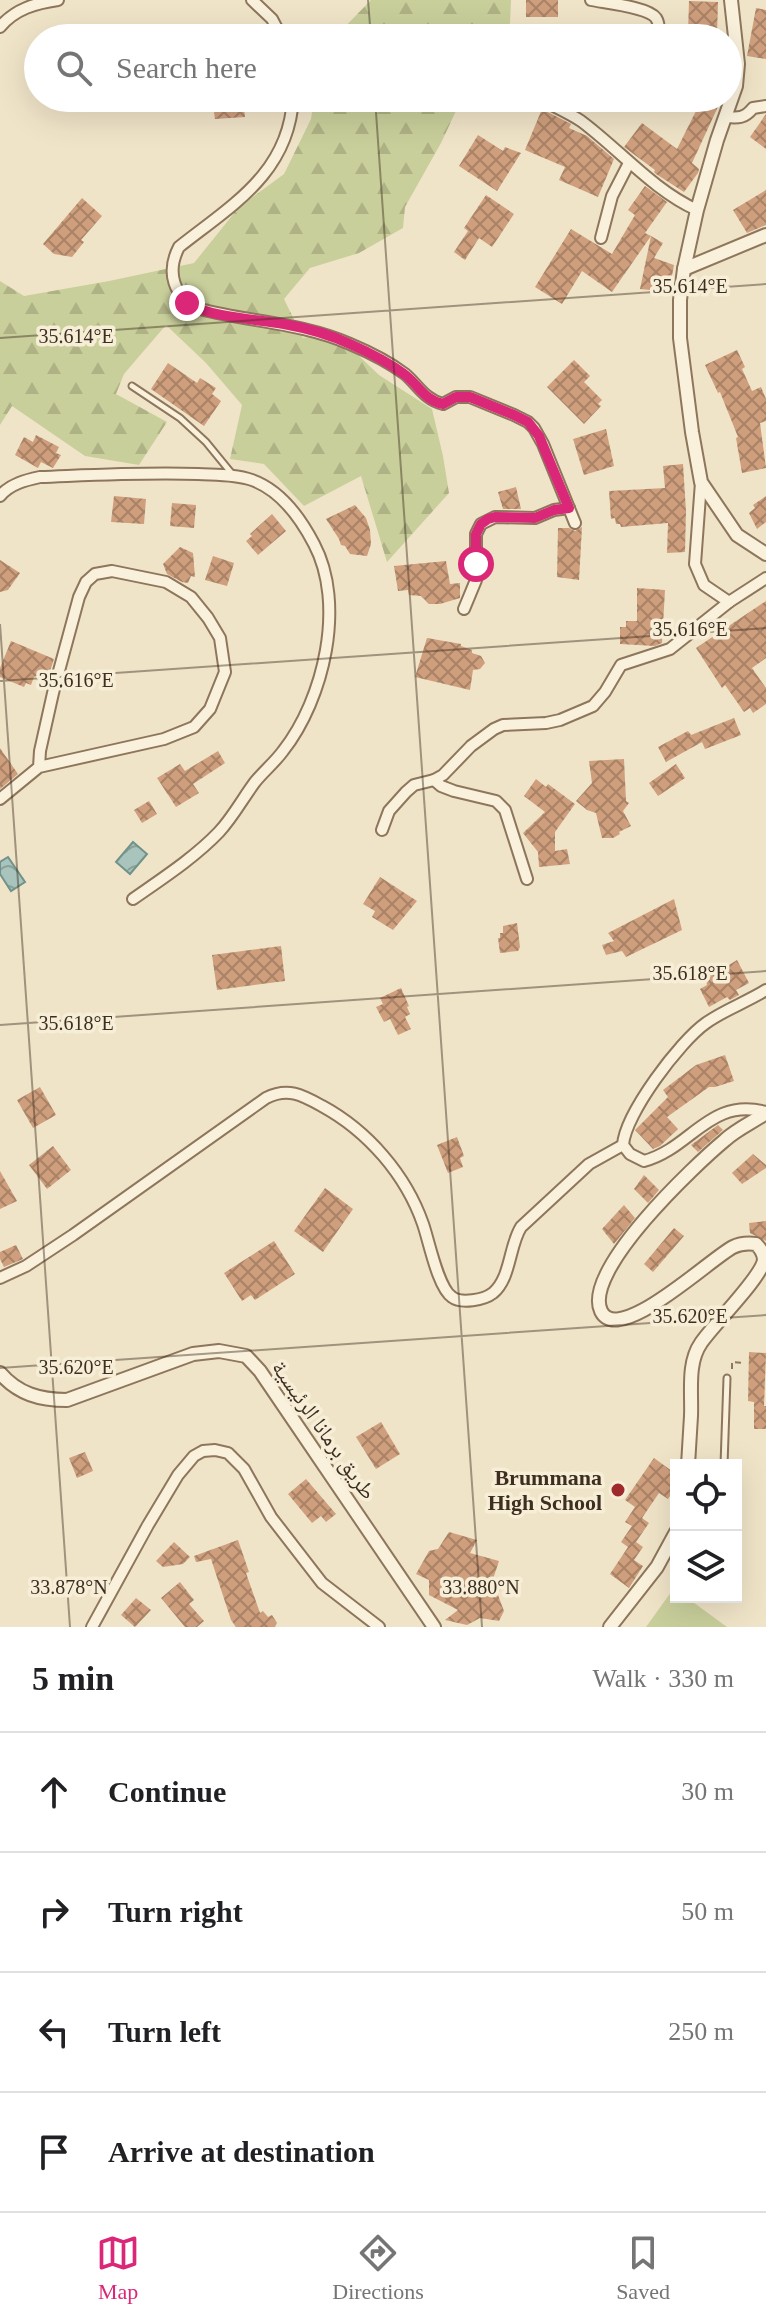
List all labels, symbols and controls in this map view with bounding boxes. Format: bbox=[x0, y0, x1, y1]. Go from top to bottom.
search box bbox=[24, 24, 742, 112]
icon: search bbox=[52, 46, 96, 90]
text: Search here bbox=[116, 51, 257, 84]
text: 35.614°E bbox=[652, 275, 728, 297]
route end bbox=[169, 285, 205, 321]
text: 35.614°E bbox=[38, 325, 114, 347]
route start bbox=[458, 546, 494, 582]
text: 35.616°E bbox=[652, 618, 728, 640]
text: 35.616°E bbox=[38, 669, 114, 691]
text: 35.618°E bbox=[652, 962, 728, 984]
text: 35.618°E bbox=[38, 1012, 114, 1034]
text: 35.620°E bbox=[652, 1305, 728, 1327]
text: 35.620°E bbox=[38, 1356, 114, 1378]
street label: طريق برمانا الرئيسية bbox=[266, 1356, 381, 1505]
map controls bbox=[670, 1459, 742, 1603]
button: locate bbox=[670, 1459, 742, 1531]
place label: Brummana High School bbox=[488, 1465, 602, 1515]
marker: Brummana High School bbox=[609, 1481, 627, 1499]
button: layers bbox=[670, 1531, 742, 1603]
text: 33.878°N bbox=[30, 1576, 108, 1598]
text: 33.880°N bbox=[442, 1576, 520, 1598]
text: 5 min bbox=[32, 1660, 114, 1697]
text: Walk · 330 m bbox=[592, 1664, 734, 1693]
icon: ahead bbox=[32, 1770, 76, 1814]
text: Continue bbox=[108, 1775, 226, 1808]
text: 30 m bbox=[681, 1777, 734, 1806]
icon: right bbox=[32, 1890, 76, 1934]
text: Turn right bbox=[108, 1895, 243, 1928]
text: 50 m bbox=[681, 1897, 734, 1926]
icon: left bbox=[32, 2010, 76, 2054]
text: Turn left bbox=[108, 2015, 221, 2048]
text: 250 m bbox=[668, 2017, 734, 2046]
icon: arrive bbox=[32, 2130, 76, 2174]
text: Arrive at destination bbox=[108, 2135, 375, 2168]
tab: Map bbox=[96, 2231, 140, 2305]
tab: Directions bbox=[332, 2231, 424, 2305]
tab: Saved bbox=[616, 2231, 670, 2305]

